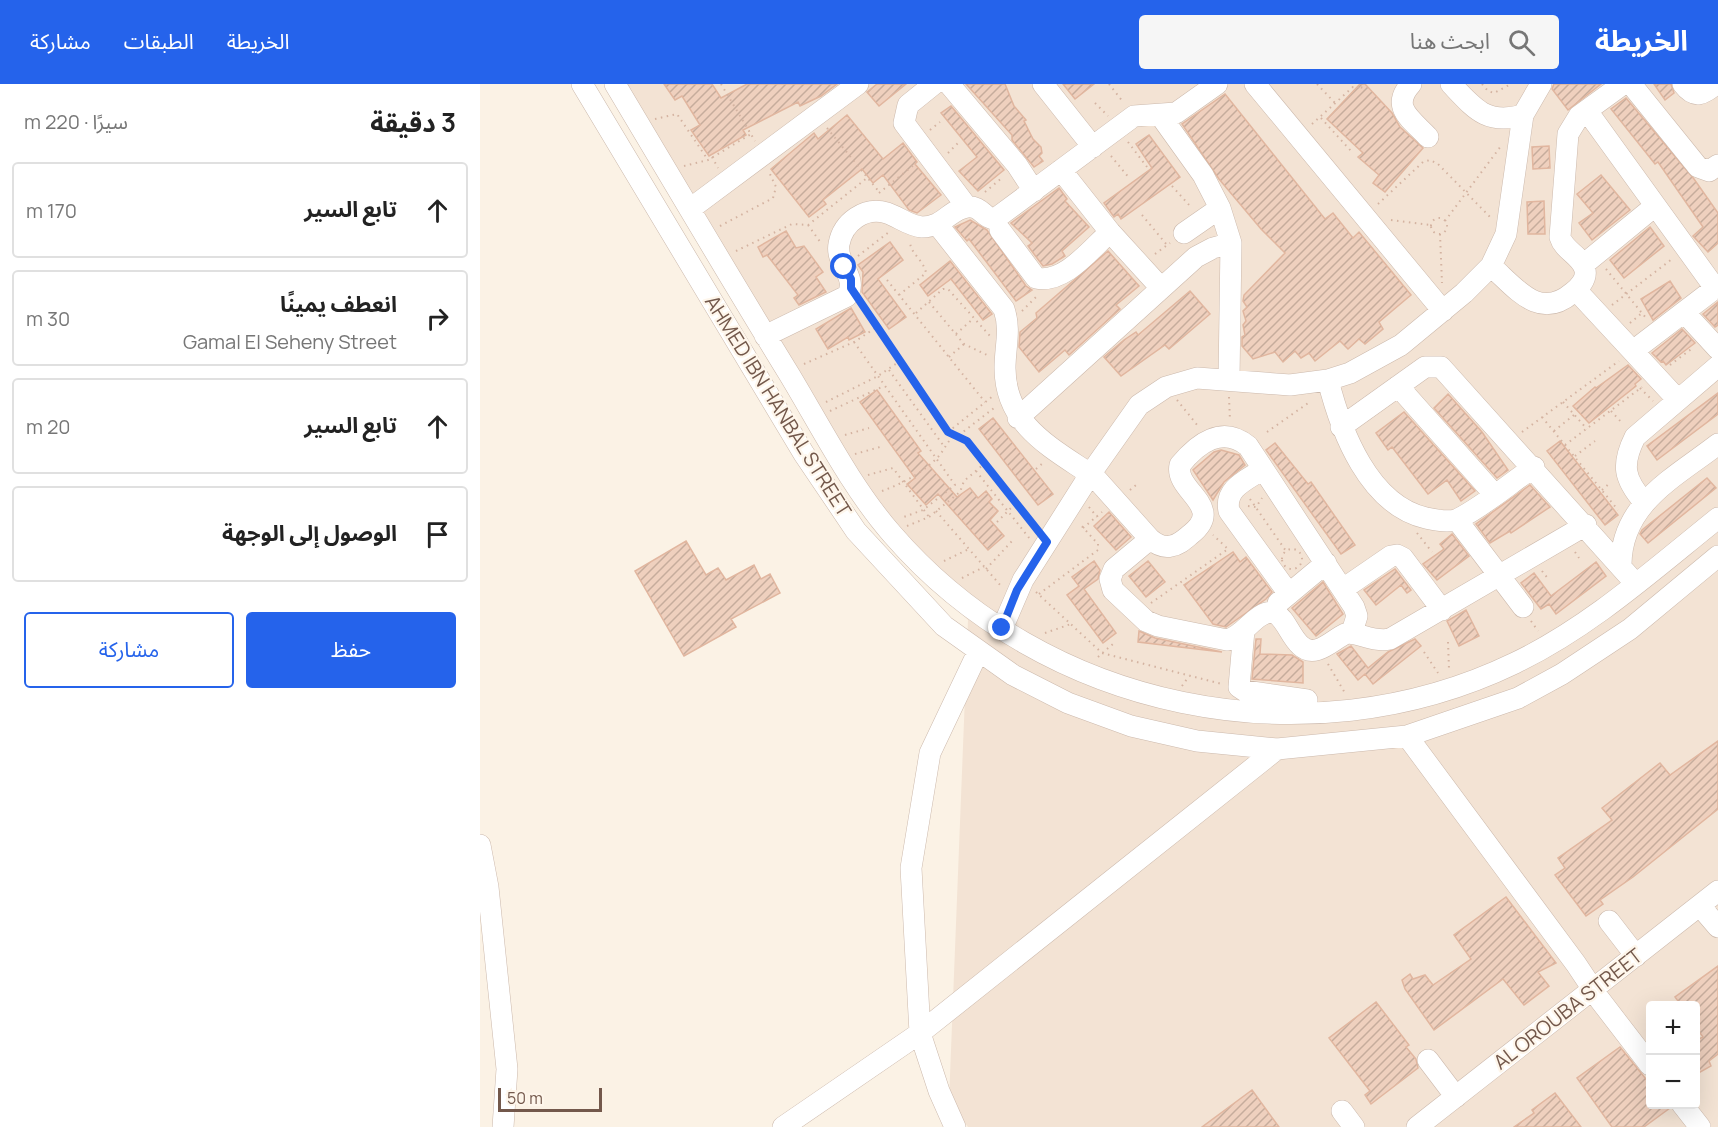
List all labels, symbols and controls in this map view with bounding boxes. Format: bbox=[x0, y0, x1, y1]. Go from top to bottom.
search box bbox=[1139, 15, 1559, 69]
text: الخريطة bbox=[1595, 21, 1688, 59]
text: ابحث هنا bbox=[1410, 26, 1490, 56]
icon: search bbox=[1505, 26, 1538, 59]
text: مشاركة bbox=[30, 27, 91, 55]
text: الطبقات bbox=[124, 27, 194, 55]
text: الخريطة bbox=[227, 27, 290, 55]
text: 3 دقيقة bbox=[370, 104, 456, 140]
text: سيرًا · 220 m bbox=[24, 108, 128, 135]
text: تابع السير bbox=[304, 194, 397, 224]
icon: ahead bbox=[421, 194, 454, 227]
text: 170 m bbox=[26, 197, 77, 224]
route start bbox=[830, 253, 856, 279]
text: انعطف يمينًا bbox=[280, 289, 397, 319]
street label: AHMED IBN HANBAL STREET bbox=[699, 290, 858, 522]
icon: right bbox=[421, 302, 454, 335]
text: 30 m bbox=[26, 305, 70, 332]
text: Gamal El Seheny Street bbox=[183, 328, 397, 355]
text: تابع السير bbox=[304, 410, 397, 440]
icon: ahead bbox=[421, 410, 454, 443]
text: 20 m bbox=[26, 413, 71, 440]
text: الوصول إلى الوجهة bbox=[222, 518, 397, 548]
icon: arrive bbox=[421, 518, 454, 551]
button: مشاركة bbox=[24, 612, 234, 688]
button: حفظ bbox=[246, 612, 456, 688]
route end bbox=[988, 614, 1014, 640]
street label: AL OROUBA STREET bbox=[1488, 942, 1648, 1075]
map controls bbox=[1646, 1001, 1700, 1109]
button: + bbox=[1646, 1001, 1700, 1055]
button: − bbox=[1646, 1055, 1700, 1109]
scale bar bbox=[498, 1085, 602, 1112]
text: 50 m bbox=[507, 1087, 543, 1109]

